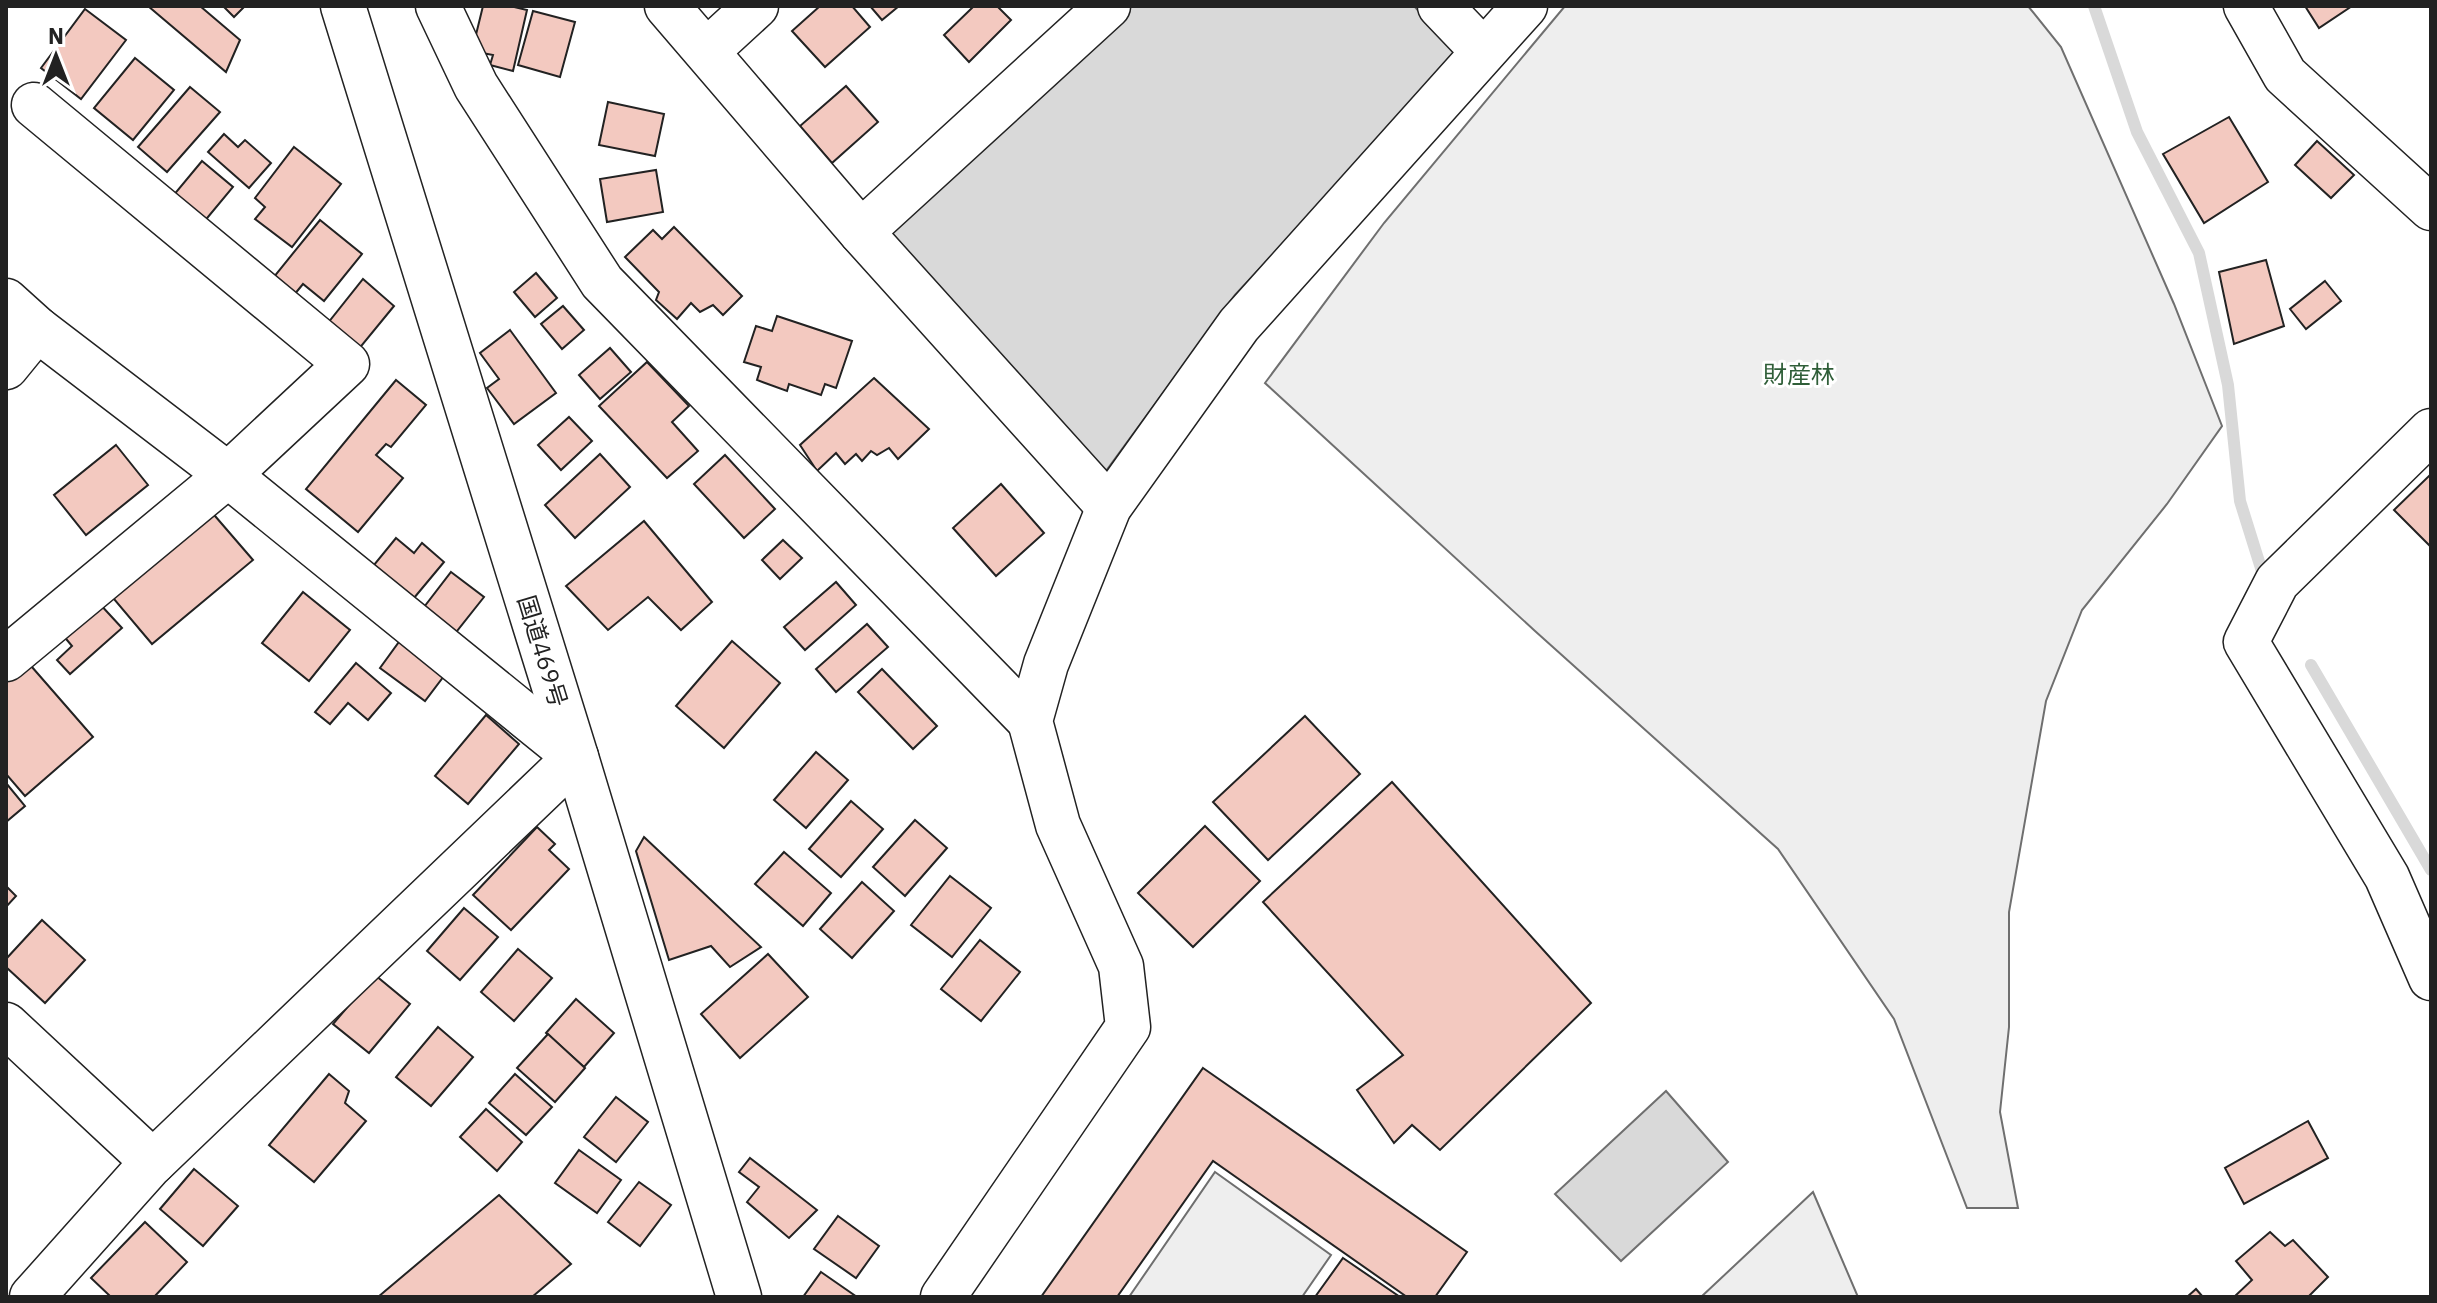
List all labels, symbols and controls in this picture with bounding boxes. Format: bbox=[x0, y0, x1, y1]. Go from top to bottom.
north arrow bbox=[16, 16, 96, 96]
text: N bbox=[48, 21, 64, 50]
park label: 財産林 bbox=[1763, 358, 1835, 390]
street label: 国道469号 bbox=[511, 591, 575, 711]

